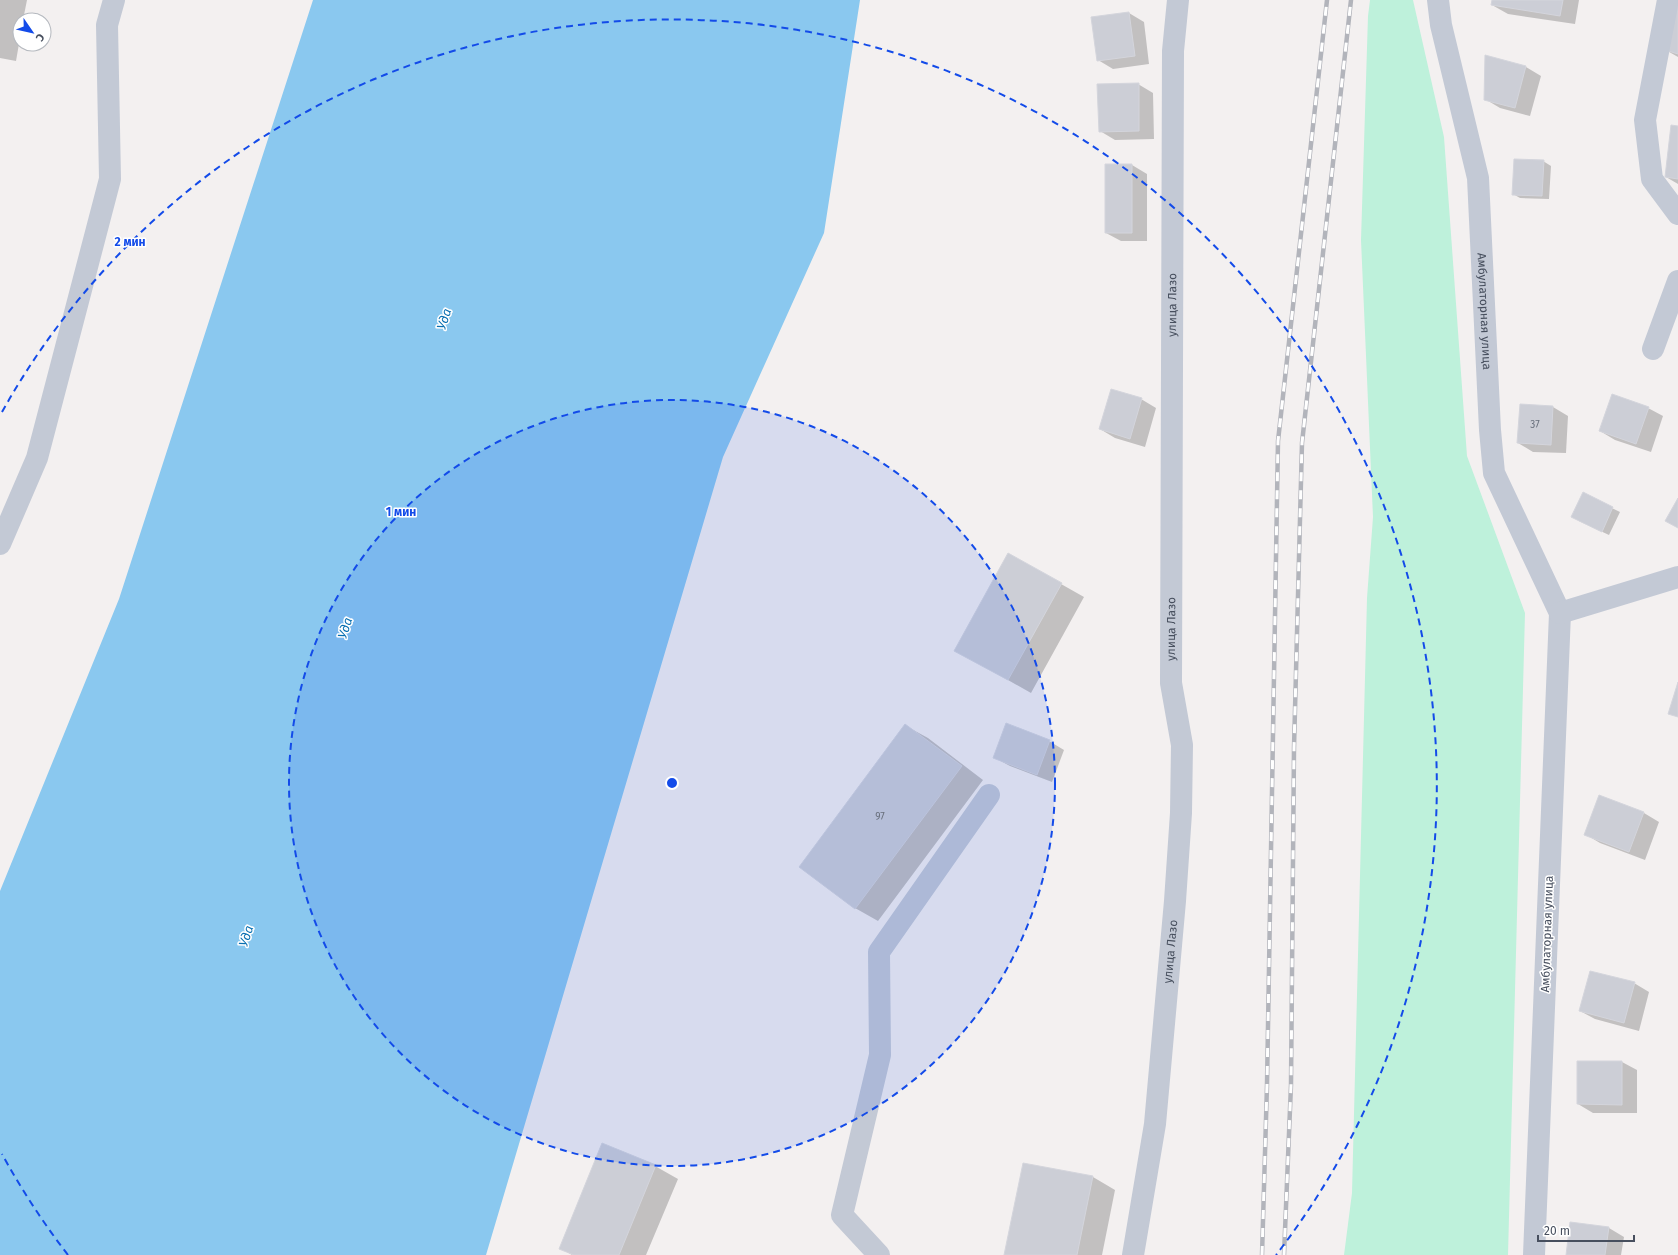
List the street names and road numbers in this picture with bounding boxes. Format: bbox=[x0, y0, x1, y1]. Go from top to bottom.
street label: Амбулаторная улица bbox=[1475, 252, 1494, 370]
street label: улица Лазо bbox=[1165, 273, 1179, 337]
street label: улица Лазо bbox=[1164, 597, 1178, 661]
street label: Амбулаторная улица bbox=[1538, 875, 1556, 993]
street label: улица Лазо bbox=[1161, 919, 1180, 984]

